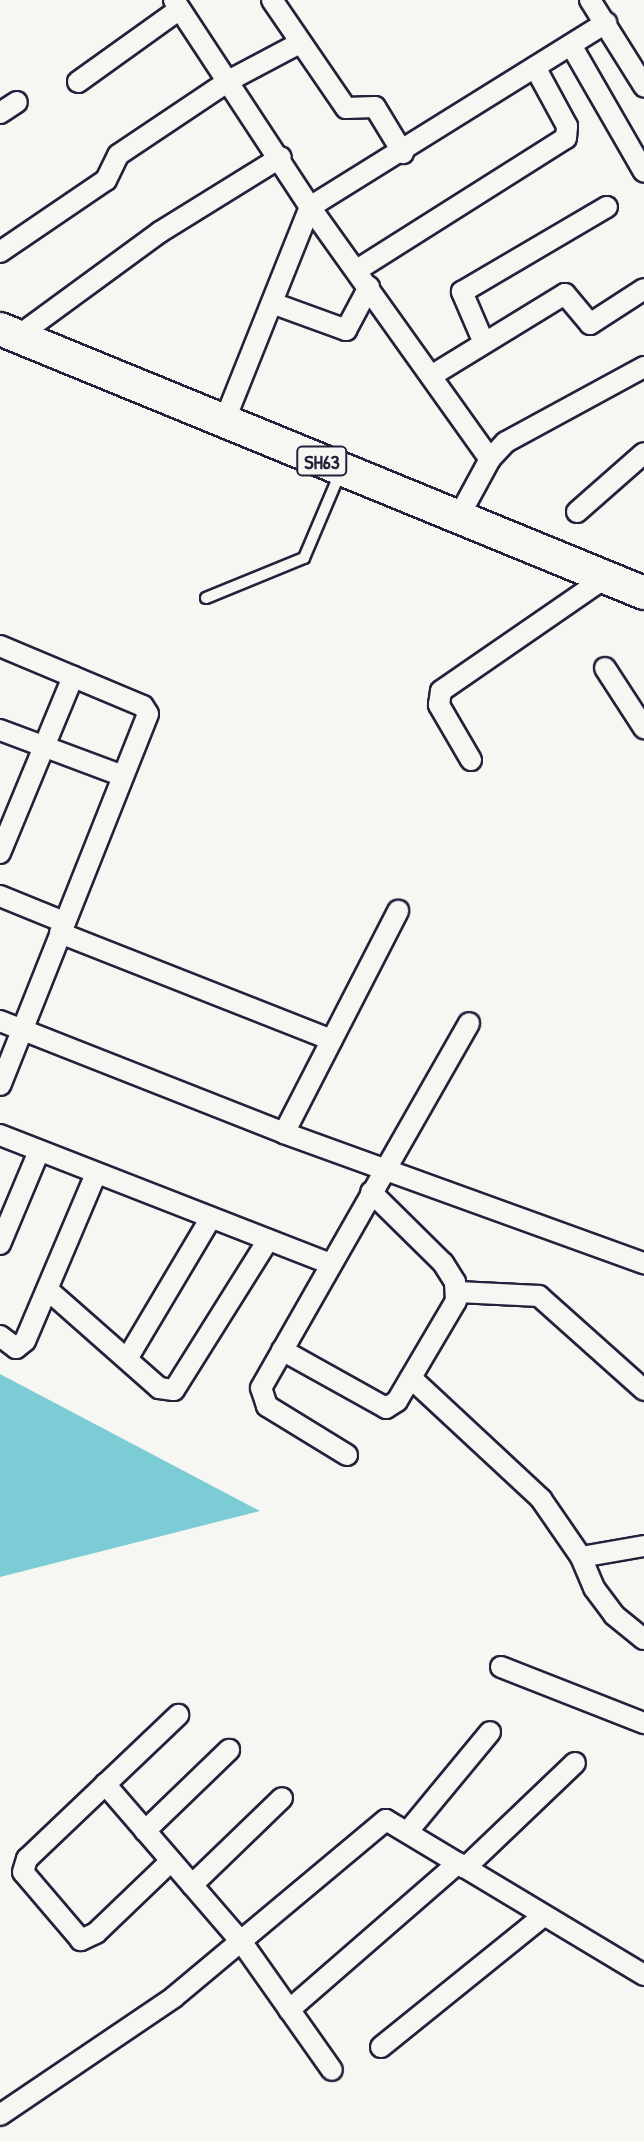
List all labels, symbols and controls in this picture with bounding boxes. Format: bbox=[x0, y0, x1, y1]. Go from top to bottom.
road number: SH63 bbox=[296, 445, 348, 477]

